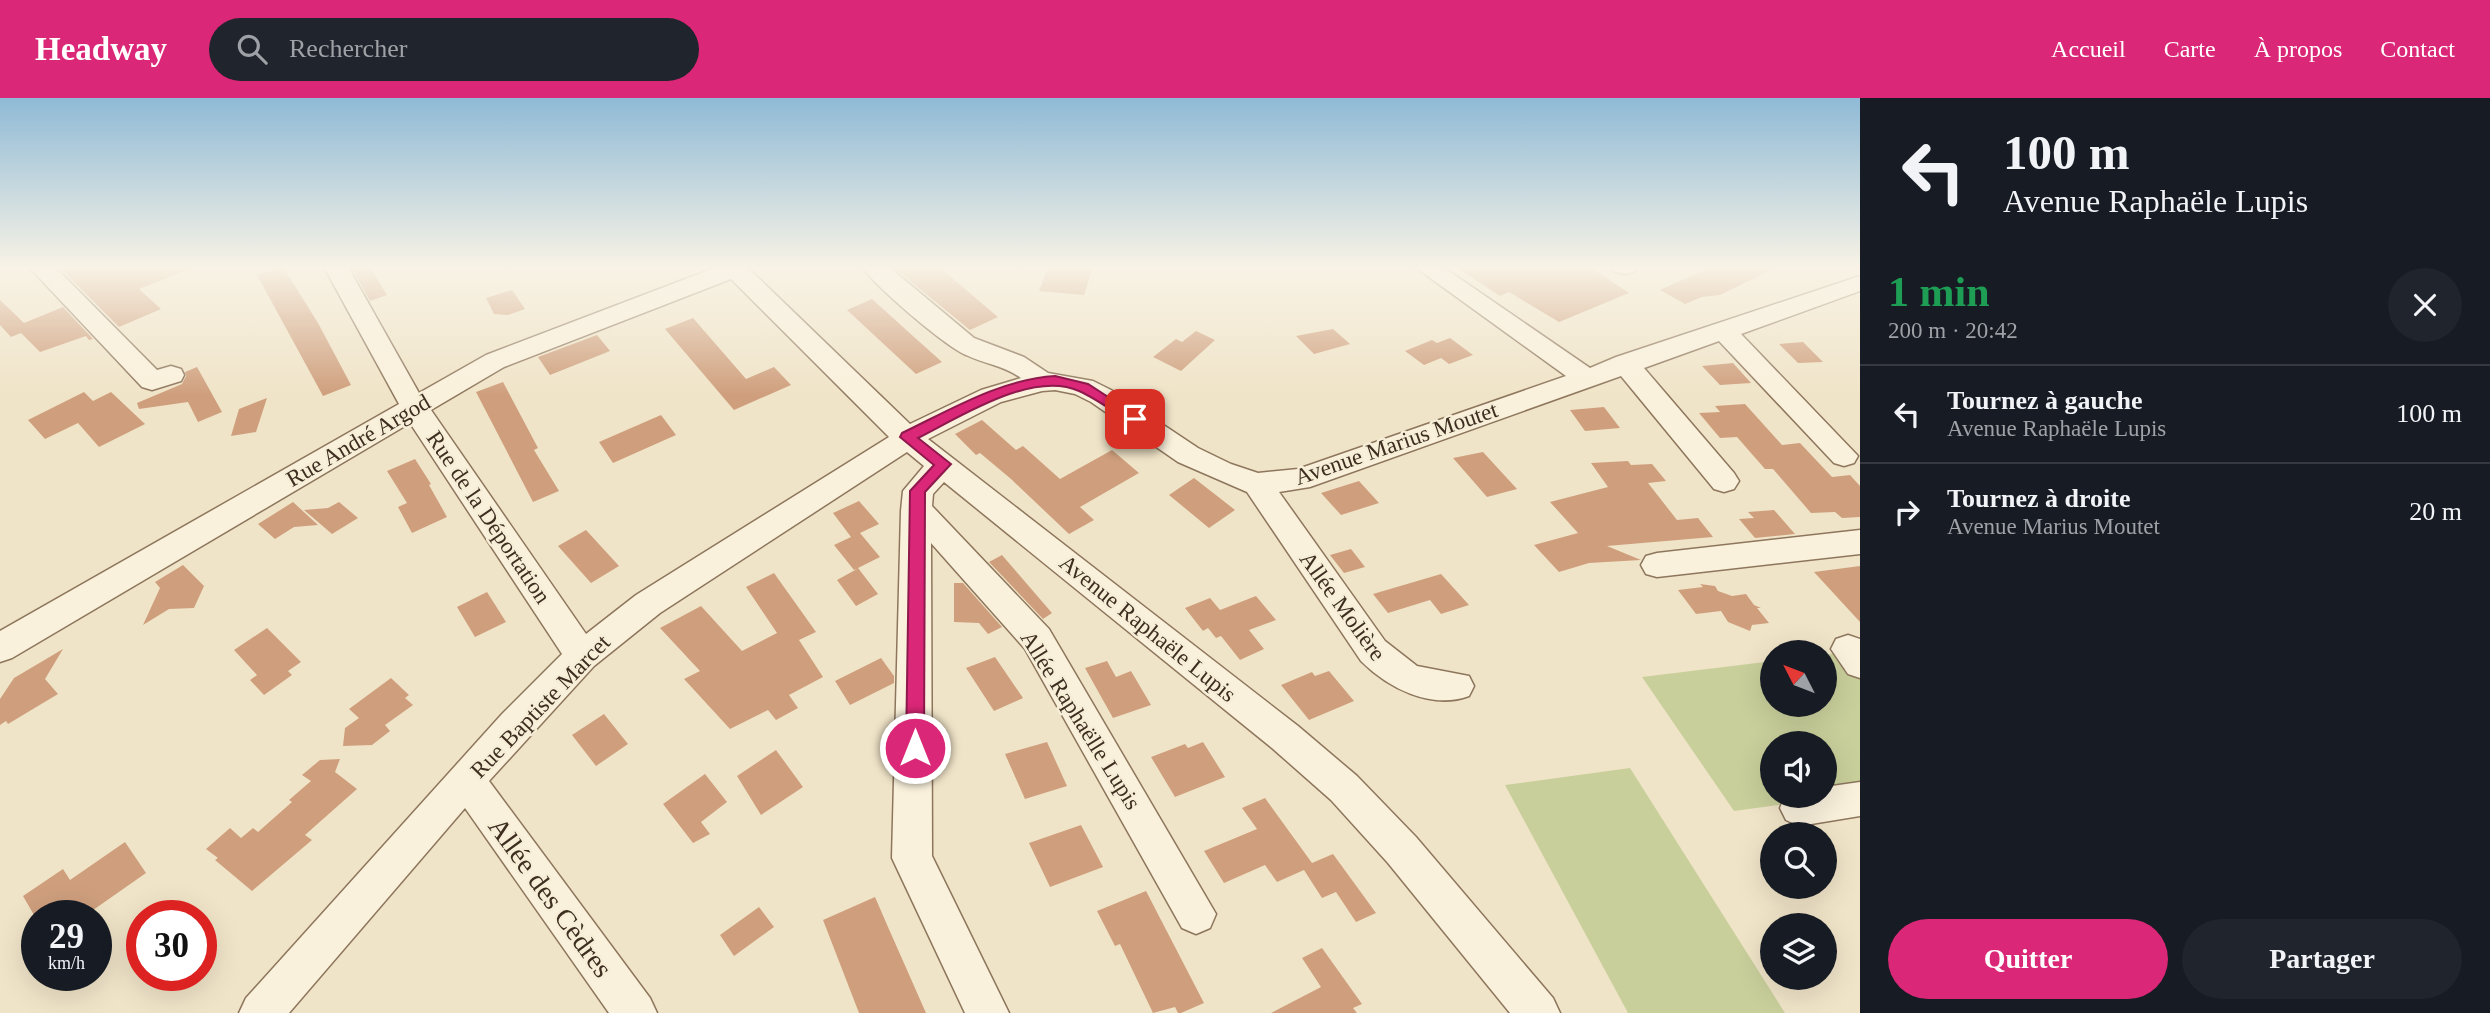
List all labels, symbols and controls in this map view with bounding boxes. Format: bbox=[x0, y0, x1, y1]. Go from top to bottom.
search box bbox=[209, 18, 699, 81]
icon: search bbox=[233, 30, 271, 68]
text: Headway bbox=[35, 31, 167, 67]
text: Rechercher bbox=[289, 34, 407, 63]
text: Accueil bbox=[2051, 36, 2126, 62]
text: Carte bbox=[2164, 36, 2216, 62]
text: À propos bbox=[2254, 36, 2342, 62]
text: Contact bbox=[2380, 36, 2455, 62]
text: 100 m bbox=[2003, 125, 2130, 180]
icon: left bbox=[1888, 126, 1979, 217]
text: Avenue Raphaële Lupis bbox=[2003, 183, 2308, 219]
button: close bbox=[2388, 268, 2462, 342]
text: 1 min bbox=[1888, 269, 1990, 315]
text: 200 m · 20:42 bbox=[1888, 318, 2018, 343]
text: Tournez à gauche bbox=[1947, 386, 2143, 415]
street label: Rue André Argod bbox=[282, 389, 435, 492]
pin bbox=[1105, 389, 1165, 449]
icon: left bbox=[1888, 395, 1926, 433]
street label: Avenue Marius Moutet bbox=[1291, 397, 1501, 490]
text: 100 m bbox=[2396, 399, 2462, 428]
icon: arrive bbox=[1116, 400, 1154, 438]
text: Avenue Raphaële Lupis bbox=[1947, 416, 2166, 441]
street label: Rue de la Déportation bbox=[422, 426, 556, 609]
text: Tournez à droite bbox=[1947, 484, 2130, 513]
icon: right bbox=[1888, 493, 1926, 531]
text: 20 m bbox=[2409, 497, 2462, 526]
text: Avenue Marius Moutet bbox=[1947, 514, 2160, 539]
street label: Allée Molière bbox=[1295, 547, 1390, 666]
street label: Avenue Raphaële Lupis bbox=[1055, 550, 1241, 707]
street label: Allée Raphaëlle Lupis bbox=[1015, 626, 1146, 814]
street label: Rue Baptiste Marcet bbox=[466, 629, 615, 783]
north arrow bbox=[1760, 640, 1838, 718]
map controls bbox=[1760, 640, 1837, 990]
position arrow bbox=[878, 711, 952, 785]
button: sound bbox=[1760, 731, 1837, 808]
street label: Allée des Cèdres bbox=[482, 811, 619, 983]
button: search bbox=[1760, 822, 1837, 899]
speed limit sign: 30 bbox=[126, 900, 217, 991]
button: layers bbox=[1760, 913, 1837, 990]
text: 29 bbox=[49, 917, 84, 956]
button: Quitter bbox=[1888, 919, 2168, 999]
button: Partager bbox=[2182, 919, 2462, 999]
text: km/h bbox=[48, 953, 85, 973]

